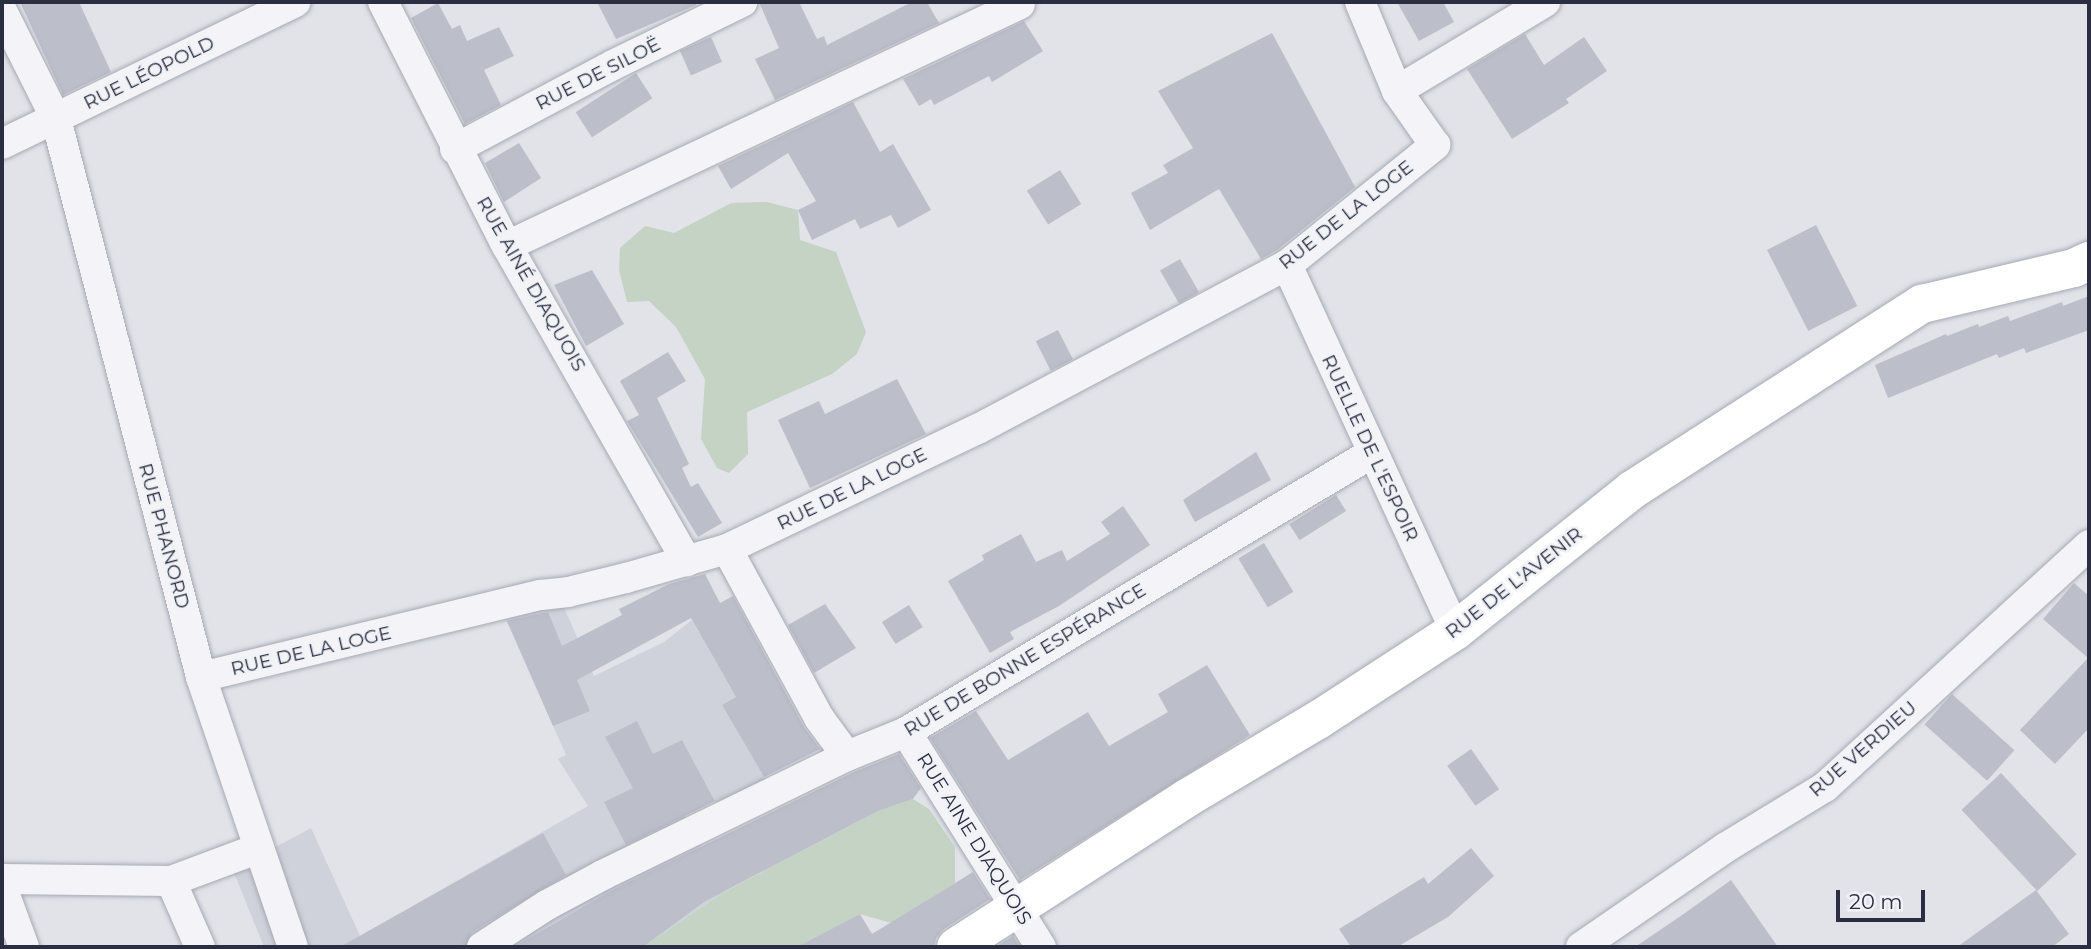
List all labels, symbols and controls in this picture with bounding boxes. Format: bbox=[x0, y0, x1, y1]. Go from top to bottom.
street label: RUE LÉOPOLD bbox=[80, 31, 218, 115]
street label: RUE DE SILOË bbox=[532, 33, 664, 115]
street label: RUE DE LA LOGE bbox=[1274, 156, 1418, 274]
street label: RUE AINÉ DIAQUOIS bbox=[472, 192, 590, 376]
street label: RUELLE DE L'ESPOIR bbox=[1317, 351, 1423, 545]
street label: RUE DE LA LOGE bbox=[773, 443, 931, 535]
street label: RUE PHANORD bbox=[134, 461, 194, 611]
street label: RUE DE L'AVENIR bbox=[1441, 522, 1587, 644]
street label: RUE DE BONNE ESPÉRANCE bbox=[900, 579, 1150, 741]
street label: RUE DE LA LOGE bbox=[229, 621, 393, 681]
street label: RUE VERDIEU bbox=[1805, 696, 1921, 802]
street label: RUE AINE DIAQUOIS bbox=[912, 749, 1036, 929]
scale bar bbox=[1839, 876, 1928, 920]
text: 20 m bbox=[1849, 889, 1903, 914]

